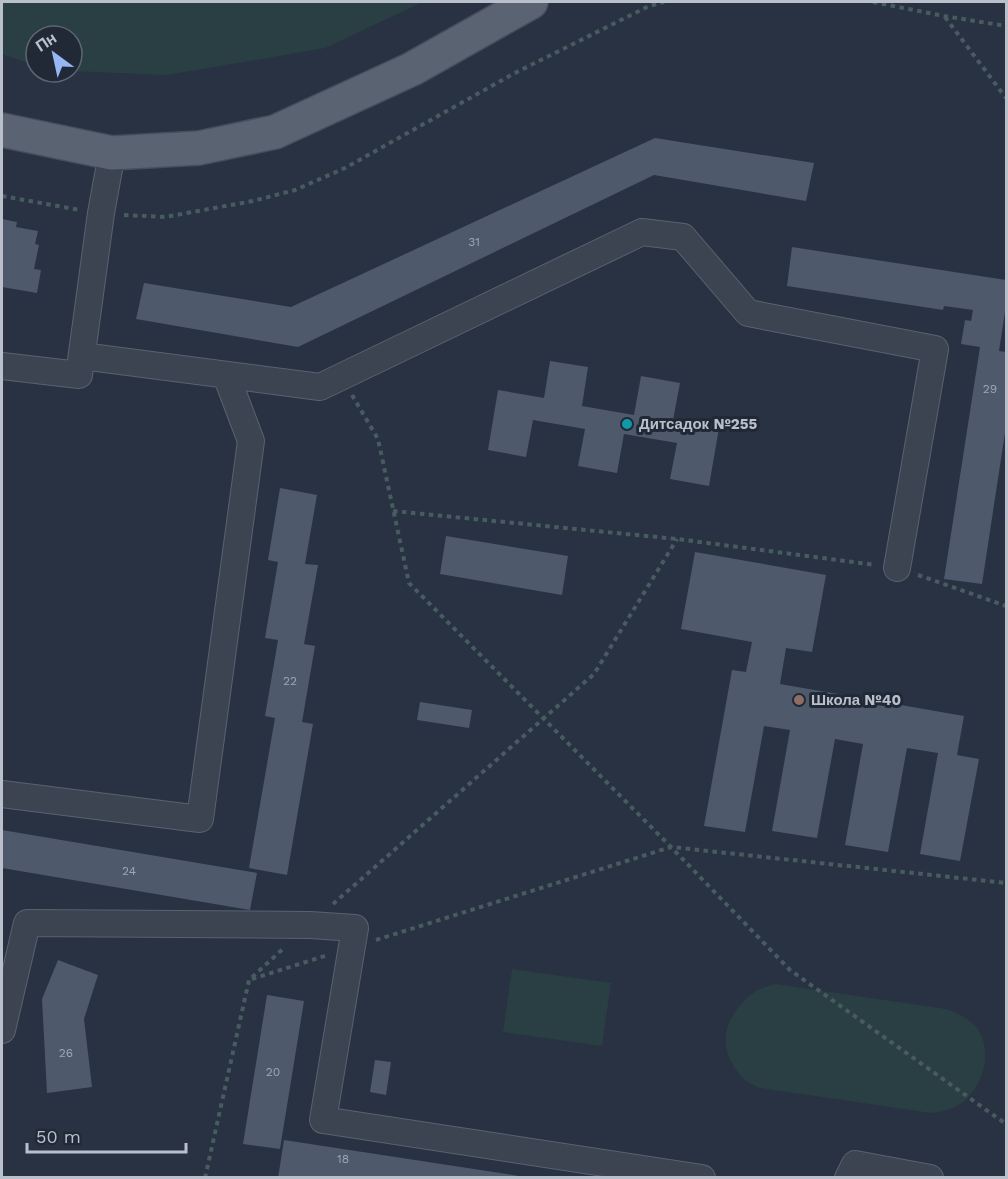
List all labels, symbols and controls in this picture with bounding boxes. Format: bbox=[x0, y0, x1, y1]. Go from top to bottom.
north arrow bbox=[24, 24, 84, 84]
text: Пн bbox=[32, 28, 60, 56]
house number: 31 bbox=[468, 235, 480, 249]
house number: 29 bbox=[983, 382, 997, 396]
place label: Дитсадок №255 bbox=[639, 415, 758, 433]
marker: Дитсадок №255 bbox=[620, 417, 634, 431]
house number: 22 bbox=[283, 674, 297, 688]
place label: Школа №40 bbox=[811, 691, 901, 709]
marker: Школа №40 bbox=[792, 693, 806, 707]
house number: 24 bbox=[122, 864, 136, 878]
house number: 26 bbox=[59, 1046, 73, 1060]
house number: 20 bbox=[266, 1065, 280, 1079]
scale bar bbox=[27, 1116, 186, 1154]
text: 50 m bbox=[36, 1126, 81, 1147]
house number: 18 bbox=[337, 1152, 349, 1166]

